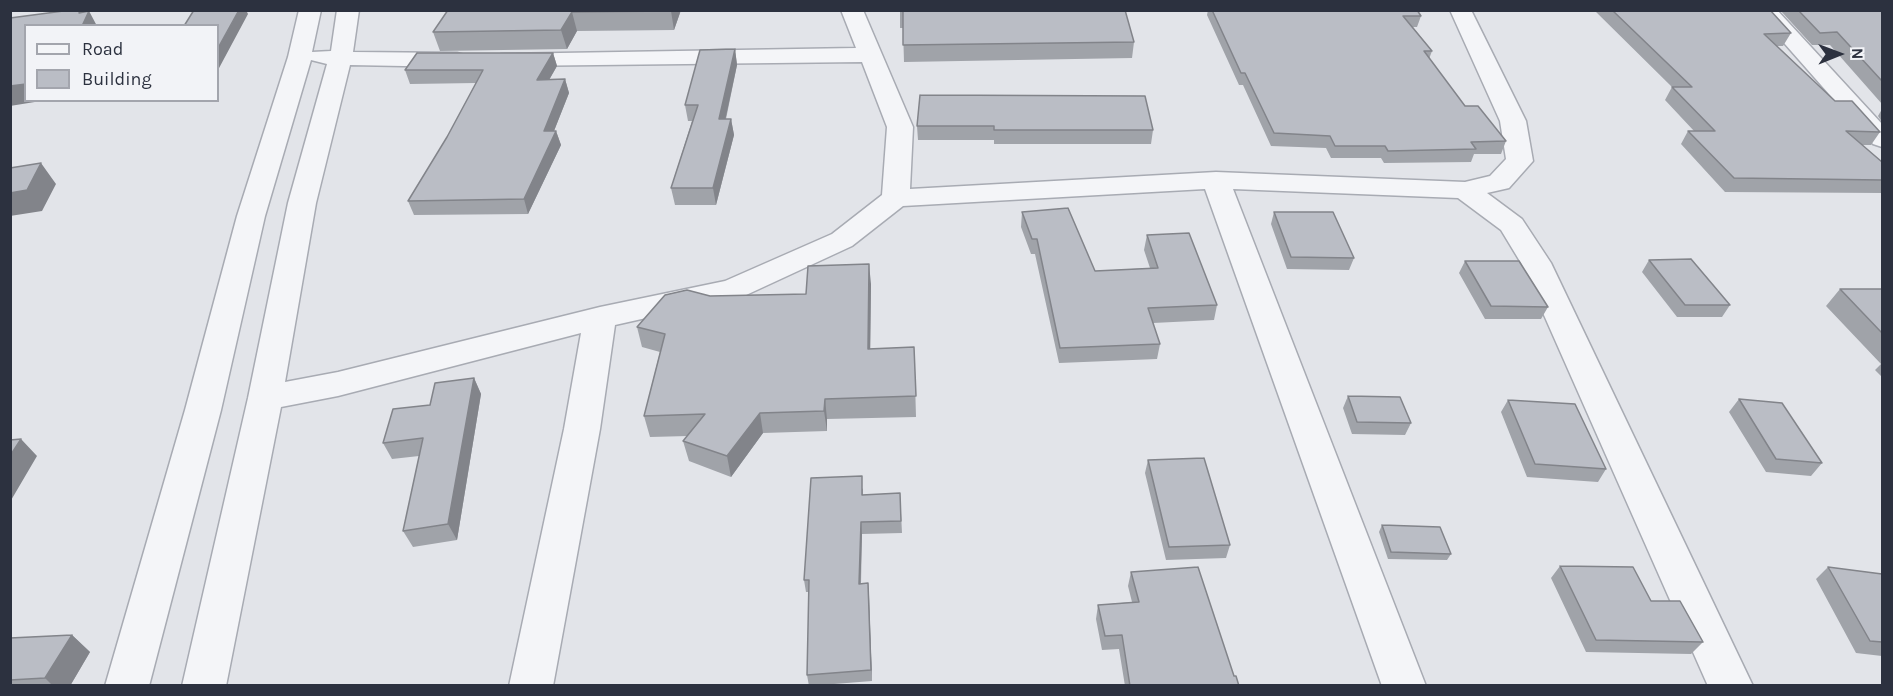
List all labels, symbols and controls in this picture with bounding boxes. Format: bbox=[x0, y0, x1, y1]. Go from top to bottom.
legend bbox=[24, 24, 219, 102]
north arrow bbox=[1809, 24, 1869, 84]
text: Road bbox=[82, 38, 123, 60]
text: N bbox=[1848, 48, 1867, 60]
text: Building bbox=[82, 68, 152, 90]

